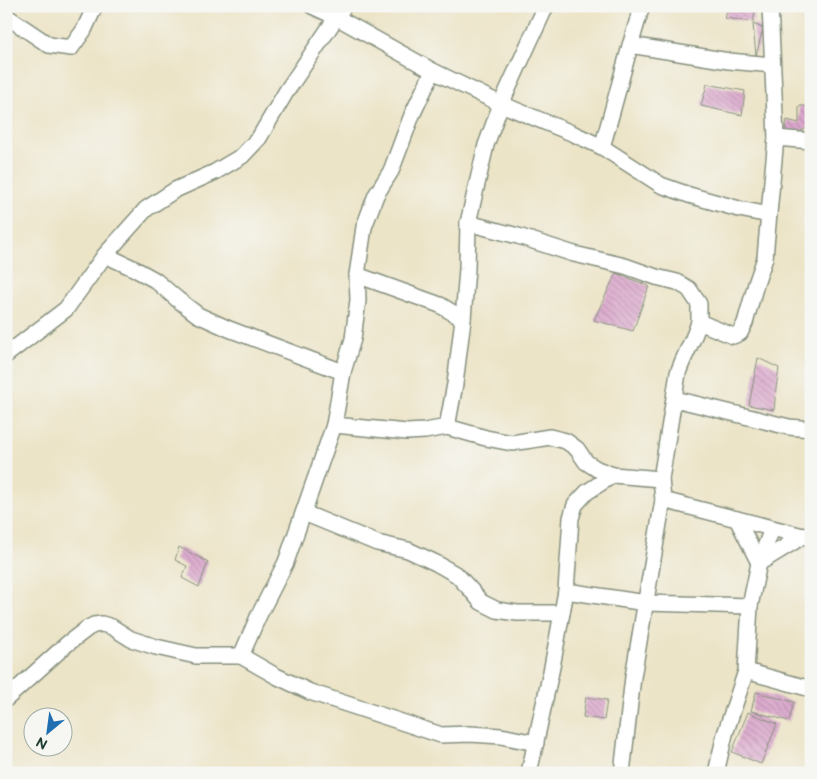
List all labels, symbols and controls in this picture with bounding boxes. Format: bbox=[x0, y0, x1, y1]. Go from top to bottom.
north arrow bbox=[22, 706, 72, 756]
text: N bbox=[33, 733, 51, 753]

